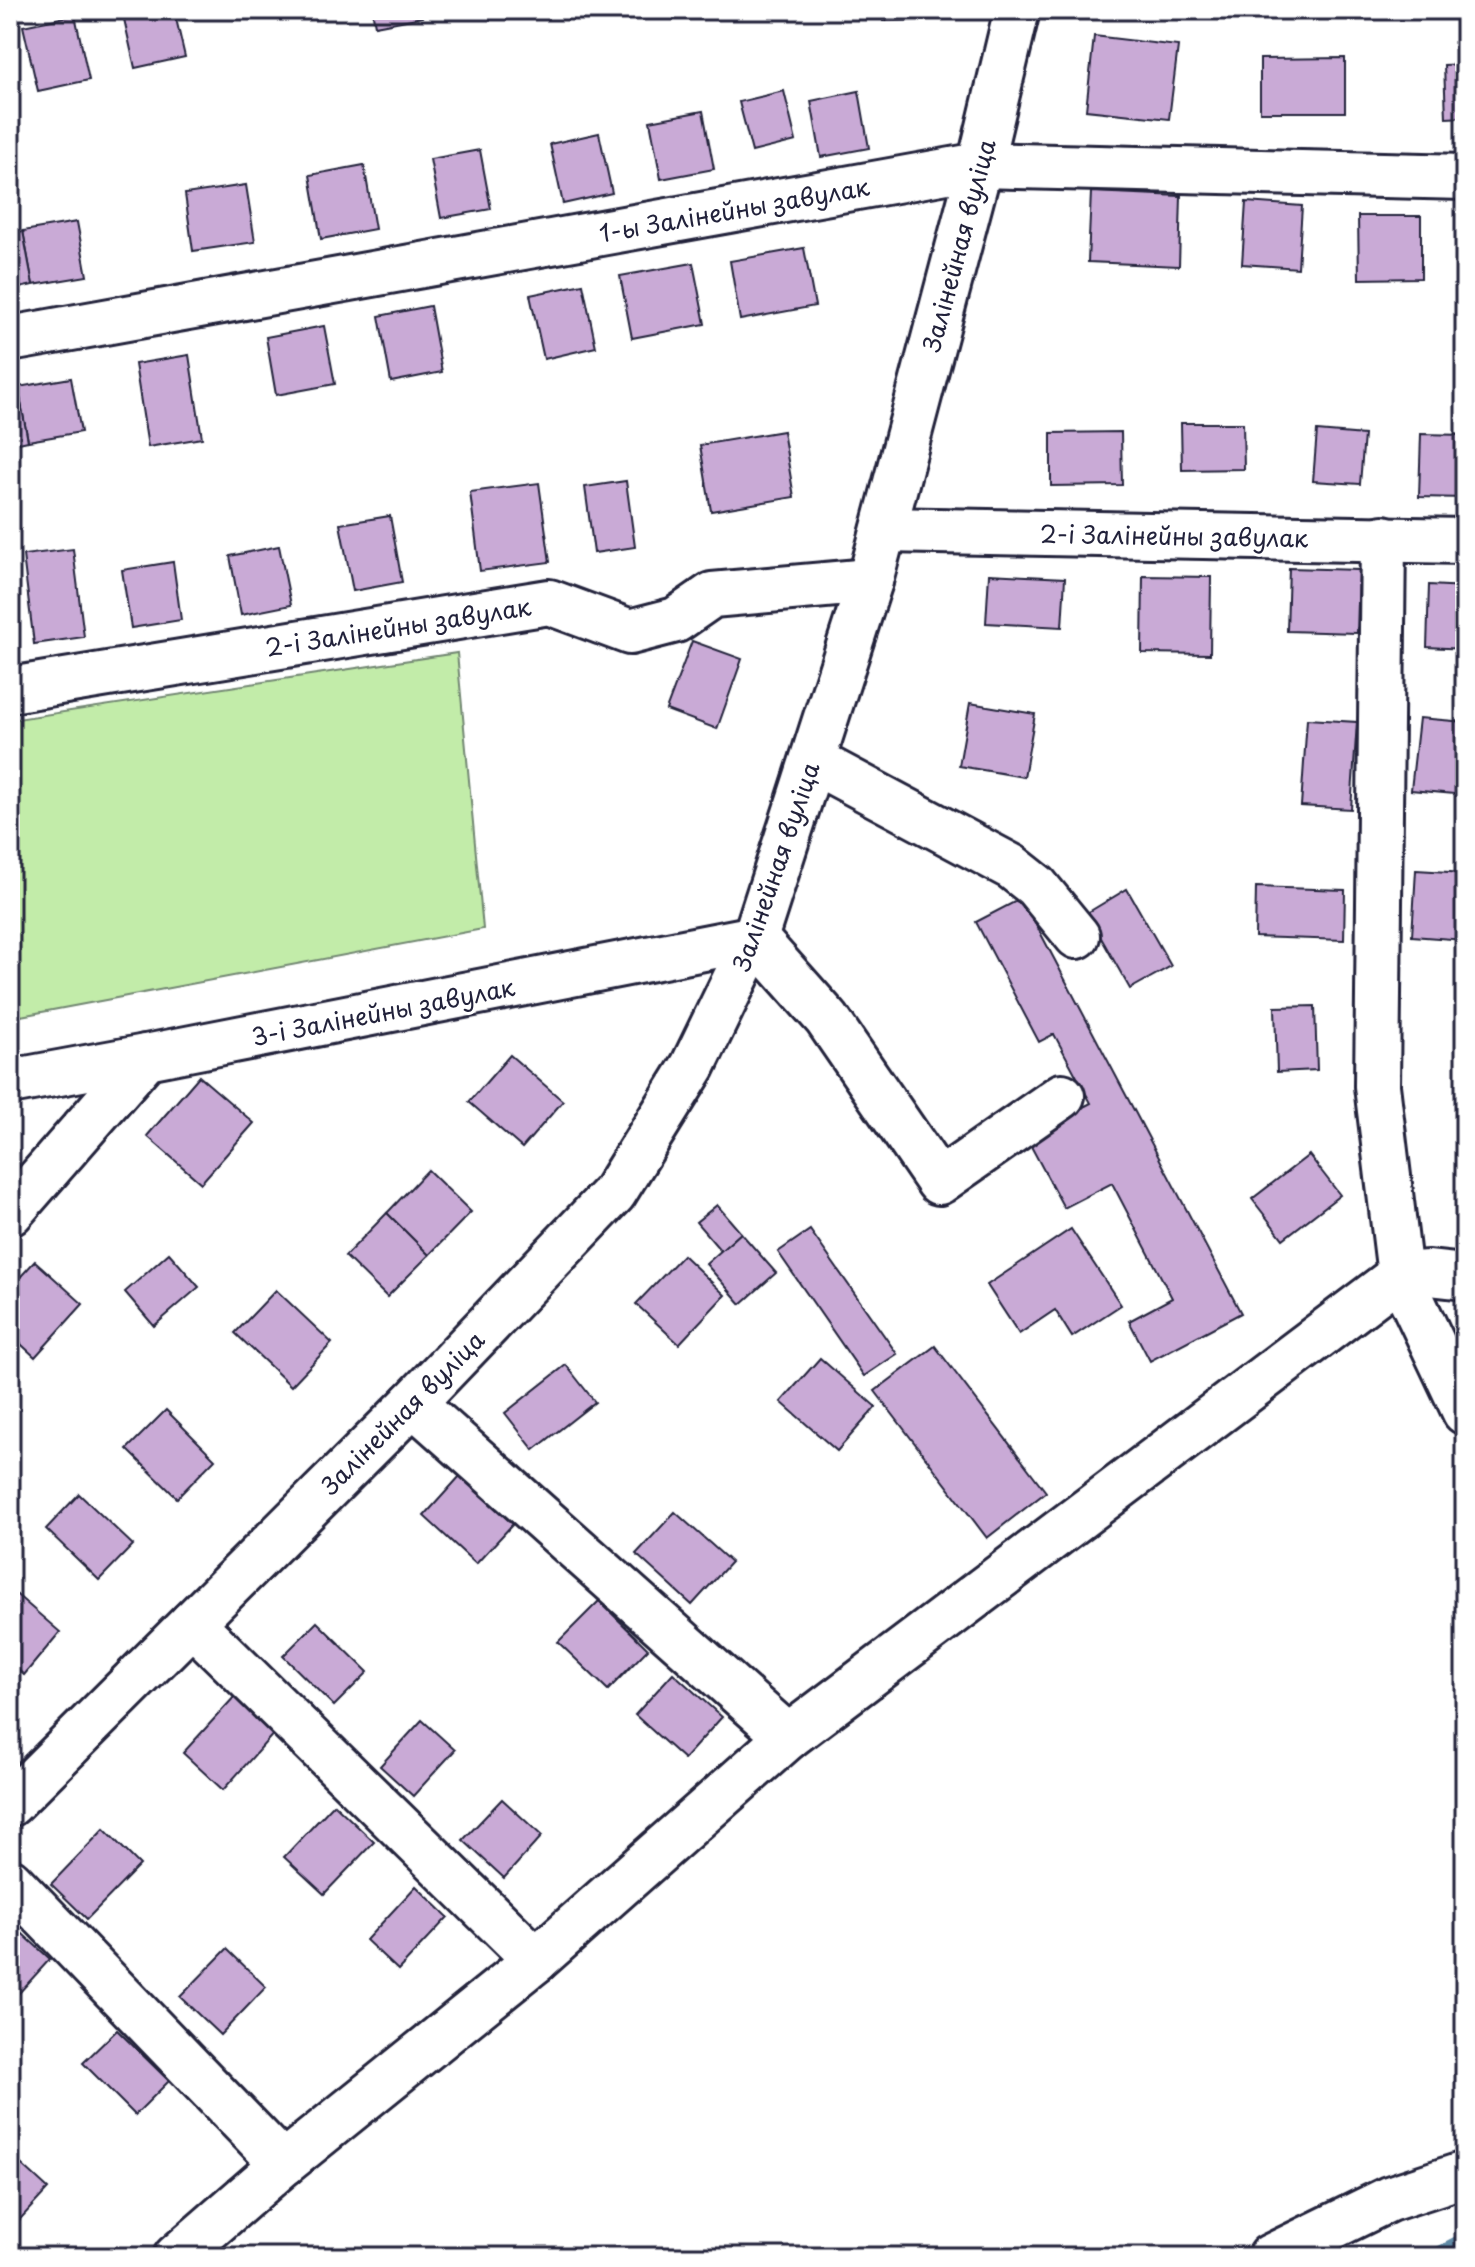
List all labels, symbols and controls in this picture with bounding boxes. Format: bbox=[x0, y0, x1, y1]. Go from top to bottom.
street label: Залінейная вуліца bbox=[912, 134, 1004, 356]
street label: 1-ы Залінейны завулак bbox=[596, 167, 873, 250]
street label: 2-і Залінейны завулак bbox=[1040, 515, 1309, 555]
street label: 2-і Залінейны завулак bbox=[263, 587, 534, 665]
street label: Залінейная вуліца bbox=[722, 756, 828, 976]
street label: 3-і Залінейны завулак bbox=[248, 968, 518, 1054]
street label: Залінейная вуліца bbox=[311, 1322, 492, 1503]

